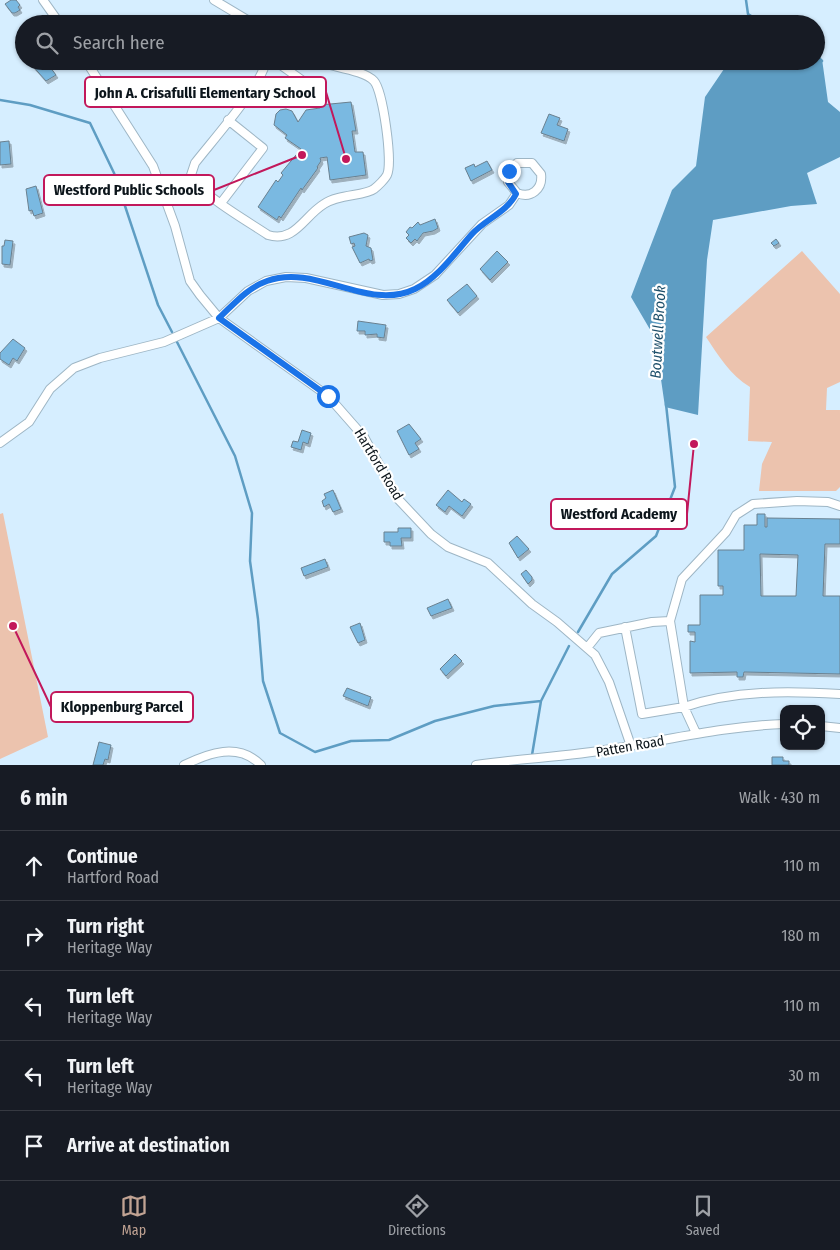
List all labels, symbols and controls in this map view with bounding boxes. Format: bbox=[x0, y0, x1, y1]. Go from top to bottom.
search box bbox=[15, 15, 825, 70]
icon: search bbox=[33, 29, 61, 57]
text: Search here bbox=[73, 31, 165, 54]
callout: John A. Crisafulli Elementary School bbox=[85, 77, 326, 107]
text: John A. Crisafulli Elementary School bbox=[93, 84, 316, 102]
route end bbox=[498, 160, 521, 183]
callout: Westford Public Schools bbox=[44, 175, 214, 205]
text: Westford Public Schools bbox=[54, 181, 205, 199]
water label: Boutwell Brook bbox=[647, 284, 669, 379]
route start bbox=[317, 385, 340, 408]
street label: Hartford Road bbox=[351, 425, 407, 503]
callout: Westford Academy bbox=[551, 499, 687, 529]
text: Westford Academy bbox=[561, 505, 678, 523]
callout: Kloppenburg Parcel bbox=[51, 692, 193, 722]
text: Kloppenburg Parcel bbox=[61, 698, 184, 716]
map controls bbox=[780, 705, 825, 750]
button: locate bbox=[780, 705, 825, 750]
street label: Patten Road bbox=[595, 732, 666, 761]
text: 6 min bbox=[20, 785, 68, 811]
text: Walk · 430 m bbox=[739, 788, 820, 807]
text: Continue bbox=[67, 845, 138, 868]
icon: ahead bbox=[20, 852, 48, 880]
text: 110 m bbox=[783, 856, 820, 875]
text: Hartford Road bbox=[67, 868, 159, 887]
text: Turn right bbox=[67, 915, 144, 938]
icon: right bbox=[20, 922, 48, 950]
text: 180 m bbox=[781, 926, 820, 945]
text: Heritage Way bbox=[67, 938, 152, 957]
text: Turn left bbox=[67, 985, 134, 1008]
icon: left bbox=[20, 992, 48, 1020]
text: 110 m bbox=[783, 996, 820, 1015]
text: Heritage Way bbox=[67, 1008, 152, 1027]
text: Turn left bbox=[67, 1055, 134, 1078]
icon: left bbox=[20, 1062, 48, 1090]
text: 30 m bbox=[788, 1066, 820, 1085]
text: Heritage Way bbox=[67, 1078, 152, 1097]
icon: arrive bbox=[20, 1132, 48, 1160]
text: Arrive at destination bbox=[67, 1134, 230, 1157]
tab: Map bbox=[120, 1192, 148, 1239]
tab: Directions bbox=[388, 1192, 446, 1239]
tab: Saved bbox=[686, 1192, 720, 1239]

